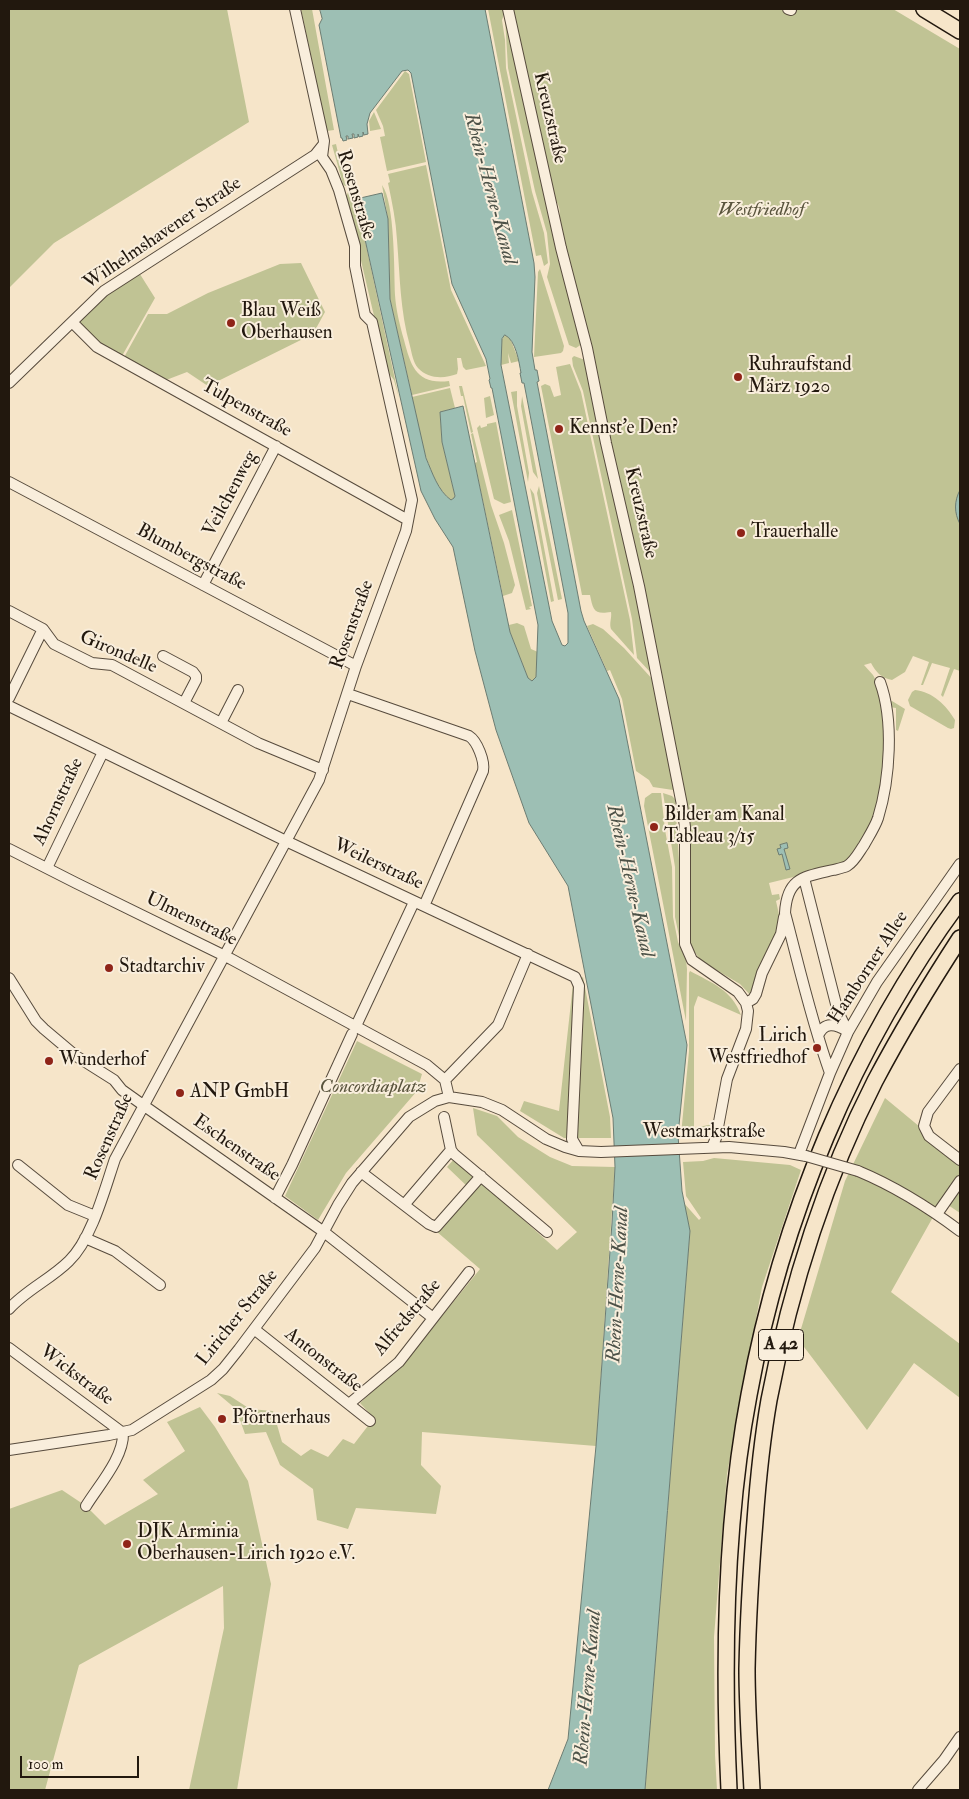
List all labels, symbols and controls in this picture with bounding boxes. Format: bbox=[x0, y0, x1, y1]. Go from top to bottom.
street label: Kreuzstraße bbox=[527, 70, 571, 166]
water label: Rhein-Herne-Kanal bbox=[457, 111, 521, 267]
street label: Rosenstraße bbox=[331, 147, 379, 243]
street label: Wilhelmshavener Straße bbox=[80, 173, 246, 295]
park label: Westfriedhof bbox=[718, 200, 804, 222]
place label: Blau Weiß Oberhausen bbox=[241, 301, 333, 345]
marker: Blau Weiß Oberhausen bbox=[225, 317, 237, 329]
place label: Ruhraufstand März 1920 bbox=[748, 355, 852, 399]
marker: Ruhraufstand März 1920 bbox=[732, 371, 744, 383]
street label: Tulpenstraße bbox=[197, 375, 295, 443]
place label: Kennst'e Den? bbox=[569, 418, 678, 440]
marker: Kennst'e Den? bbox=[553, 423, 565, 435]
street label: Veilchenweg bbox=[199, 447, 263, 541]
street label: Kreuzstraße bbox=[618, 465, 662, 561]
street label: Blumbergstraße bbox=[132, 520, 250, 596]
place label: Trauerhalle bbox=[751, 522, 838, 544]
marker: Trauerhalle bbox=[735, 527, 747, 539]
street label: Rosenstraße bbox=[326, 578, 380, 672]
street label: Girondelle bbox=[76, 627, 160, 679]
street label: Ahornstraße bbox=[29, 755, 89, 849]
water label: Rhein-Herne-Kanal bbox=[600, 802, 658, 960]
place label: Bilder am Kanal Tableau 3/15 bbox=[664, 805, 785, 849]
marker: Bilder am Kanal Tableau 3/15 bbox=[648, 821, 660, 833]
street label: Weilerstraße bbox=[330, 834, 426, 896]
street label: Ulmenstraße bbox=[142, 888, 240, 952]
street label: Hamborner Allee bbox=[824, 907, 914, 1029]
place label: Stadtarchiv bbox=[119, 957, 205, 979]
marker: Stadtarchiv bbox=[103, 962, 115, 974]
place label: Lirich Westfriedhof bbox=[708, 1026, 807, 1070]
marker: Lirich Westfriedhof bbox=[811, 1042, 823, 1054]
place label: Wunderhof bbox=[59, 1050, 146, 1072]
marker: Wunderhof bbox=[43, 1055, 55, 1067]
park label: Concordiaplatz bbox=[320, 1077, 426, 1099]
place label: ANP GmbH bbox=[190, 1082, 289, 1104]
marker: ANP GmbH bbox=[174, 1087, 186, 1099]
street label: Rosenstraße bbox=[81, 1090, 139, 1184]
street label: Eschenstraße bbox=[188, 1111, 284, 1187]
street label: Westmarkstraße bbox=[643, 1122, 765, 1144]
water label: Rhein-Herne-Kanal bbox=[603, 1206, 635, 1364]
street label: Liricher Straße bbox=[192, 1265, 284, 1371]
street label: Alfredstraße bbox=[369, 1275, 447, 1361]
street label: Antonstraße bbox=[280, 1324, 366, 1398]
road number: A 42 bbox=[758, 1330, 804, 1360]
street label: Wickstraße bbox=[35, 1341, 117, 1411]
place label: Pförtnerhaus bbox=[232, 1408, 330, 1430]
marker: Pförtnerhaus bbox=[216, 1413, 228, 1425]
place label: DJK Arminia Oberhausen-Lirich 1920 e.V. bbox=[137, 1522, 355, 1566]
marker: DJK Arminia Oberhausen-Lirich 1920 e.V. bbox=[121, 1538, 133, 1550]
water label: Rhein-Herne-Kanal bbox=[570, 1609, 608, 1767]
scale bar bbox=[22, 1746, 141, 1778]
text: 100 m bbox=[28, 1755, 63, 1774]

